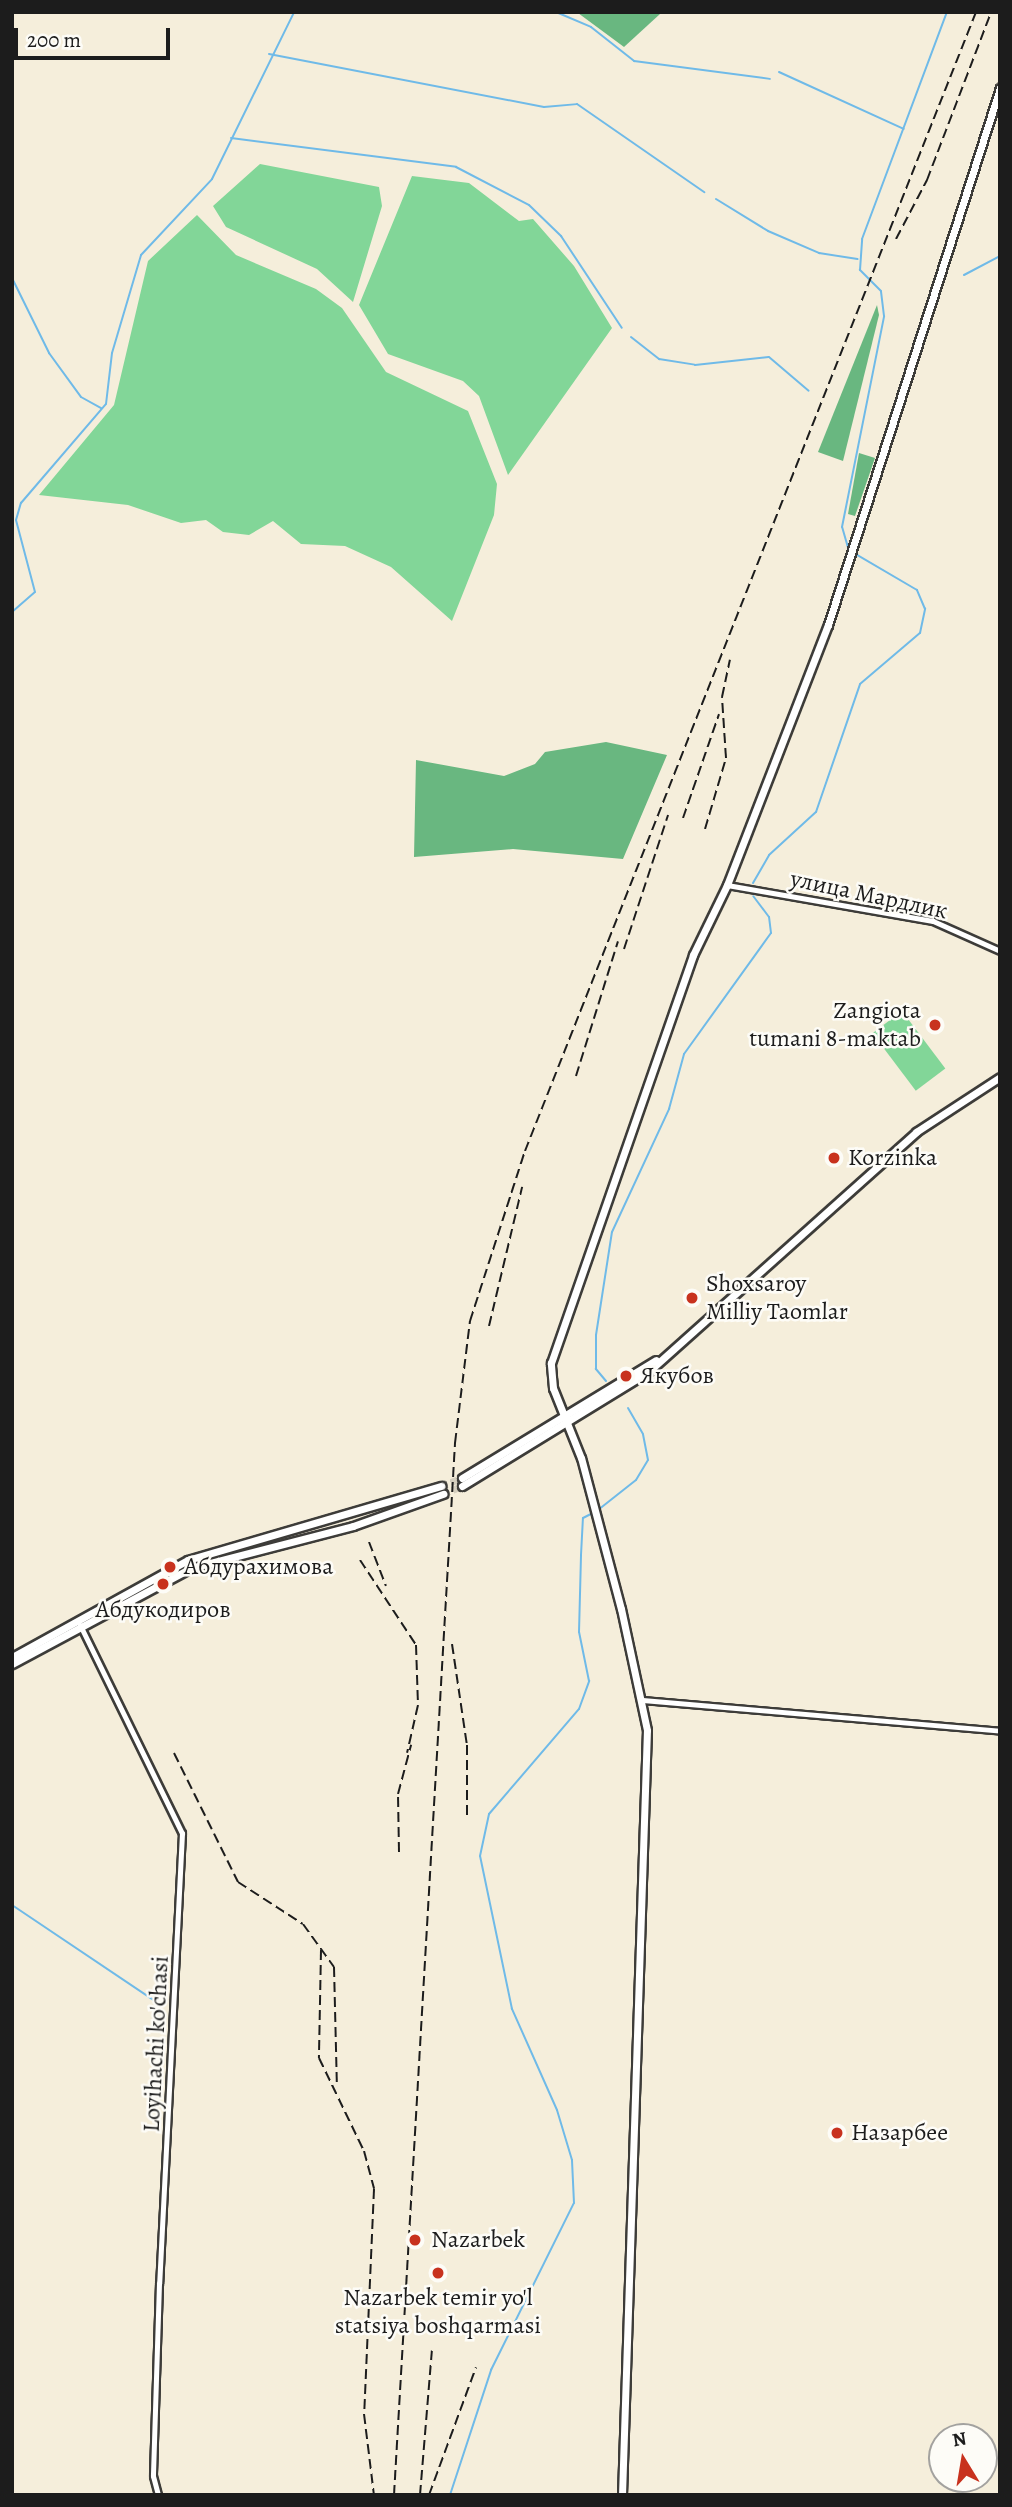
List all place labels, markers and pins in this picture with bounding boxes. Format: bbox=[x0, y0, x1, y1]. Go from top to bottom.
place label: Zangiota tumani 8-maktab bbox=[749, 997, 921, 1053]
marker: Zangiota tumani 8-maktab bbox=[927, 1017, 943, 1033]
place label: Korzinka bbox=[848, 1144, 937, 1172]
marker: Korzinka bbox=[826, 1150, 842, 1166]
place label: Shoxsaroy Milliy Taomlar bbox=[706, 1270, 848, 1326]
marker: Shoxsaroy Milliy Taomlar bbox=[684, 1290, 700, 1306]
place label: Якубов bbox=[640, 1362, 714, 1390]
marker: Якубов bbox=[618, 1368, 634, 1384]
place label: Абдурахимова bbox=[184, 1553, 333, 1581]
marker: Абдурахимова bbox=[162, 1559, 178, 1575]
marker: Абдукодиров bbox=[155, 1576, 171, 1592]
place label: Абдукодиров bbox=[95, 1596, 231, 1624]
place label: Назарбее bbox=[851, 2119, 948, 2147]
marker: Назарбее bbox=[829, 2125, 845, 2141]
place label: Nazarbek bbox=[431, 2226, 525, 2254]
marker: Nazarbek bbox=[405, 2230, 425, 2250]
marker: Nazarbek temir yo'l statsiya boshqarmasi bbox=[430, 2265, 446, 2281]
place label: Nazarbek temir yo'l statsiya boshqarmasi bbox=[335, 2284, 541, 2340]

